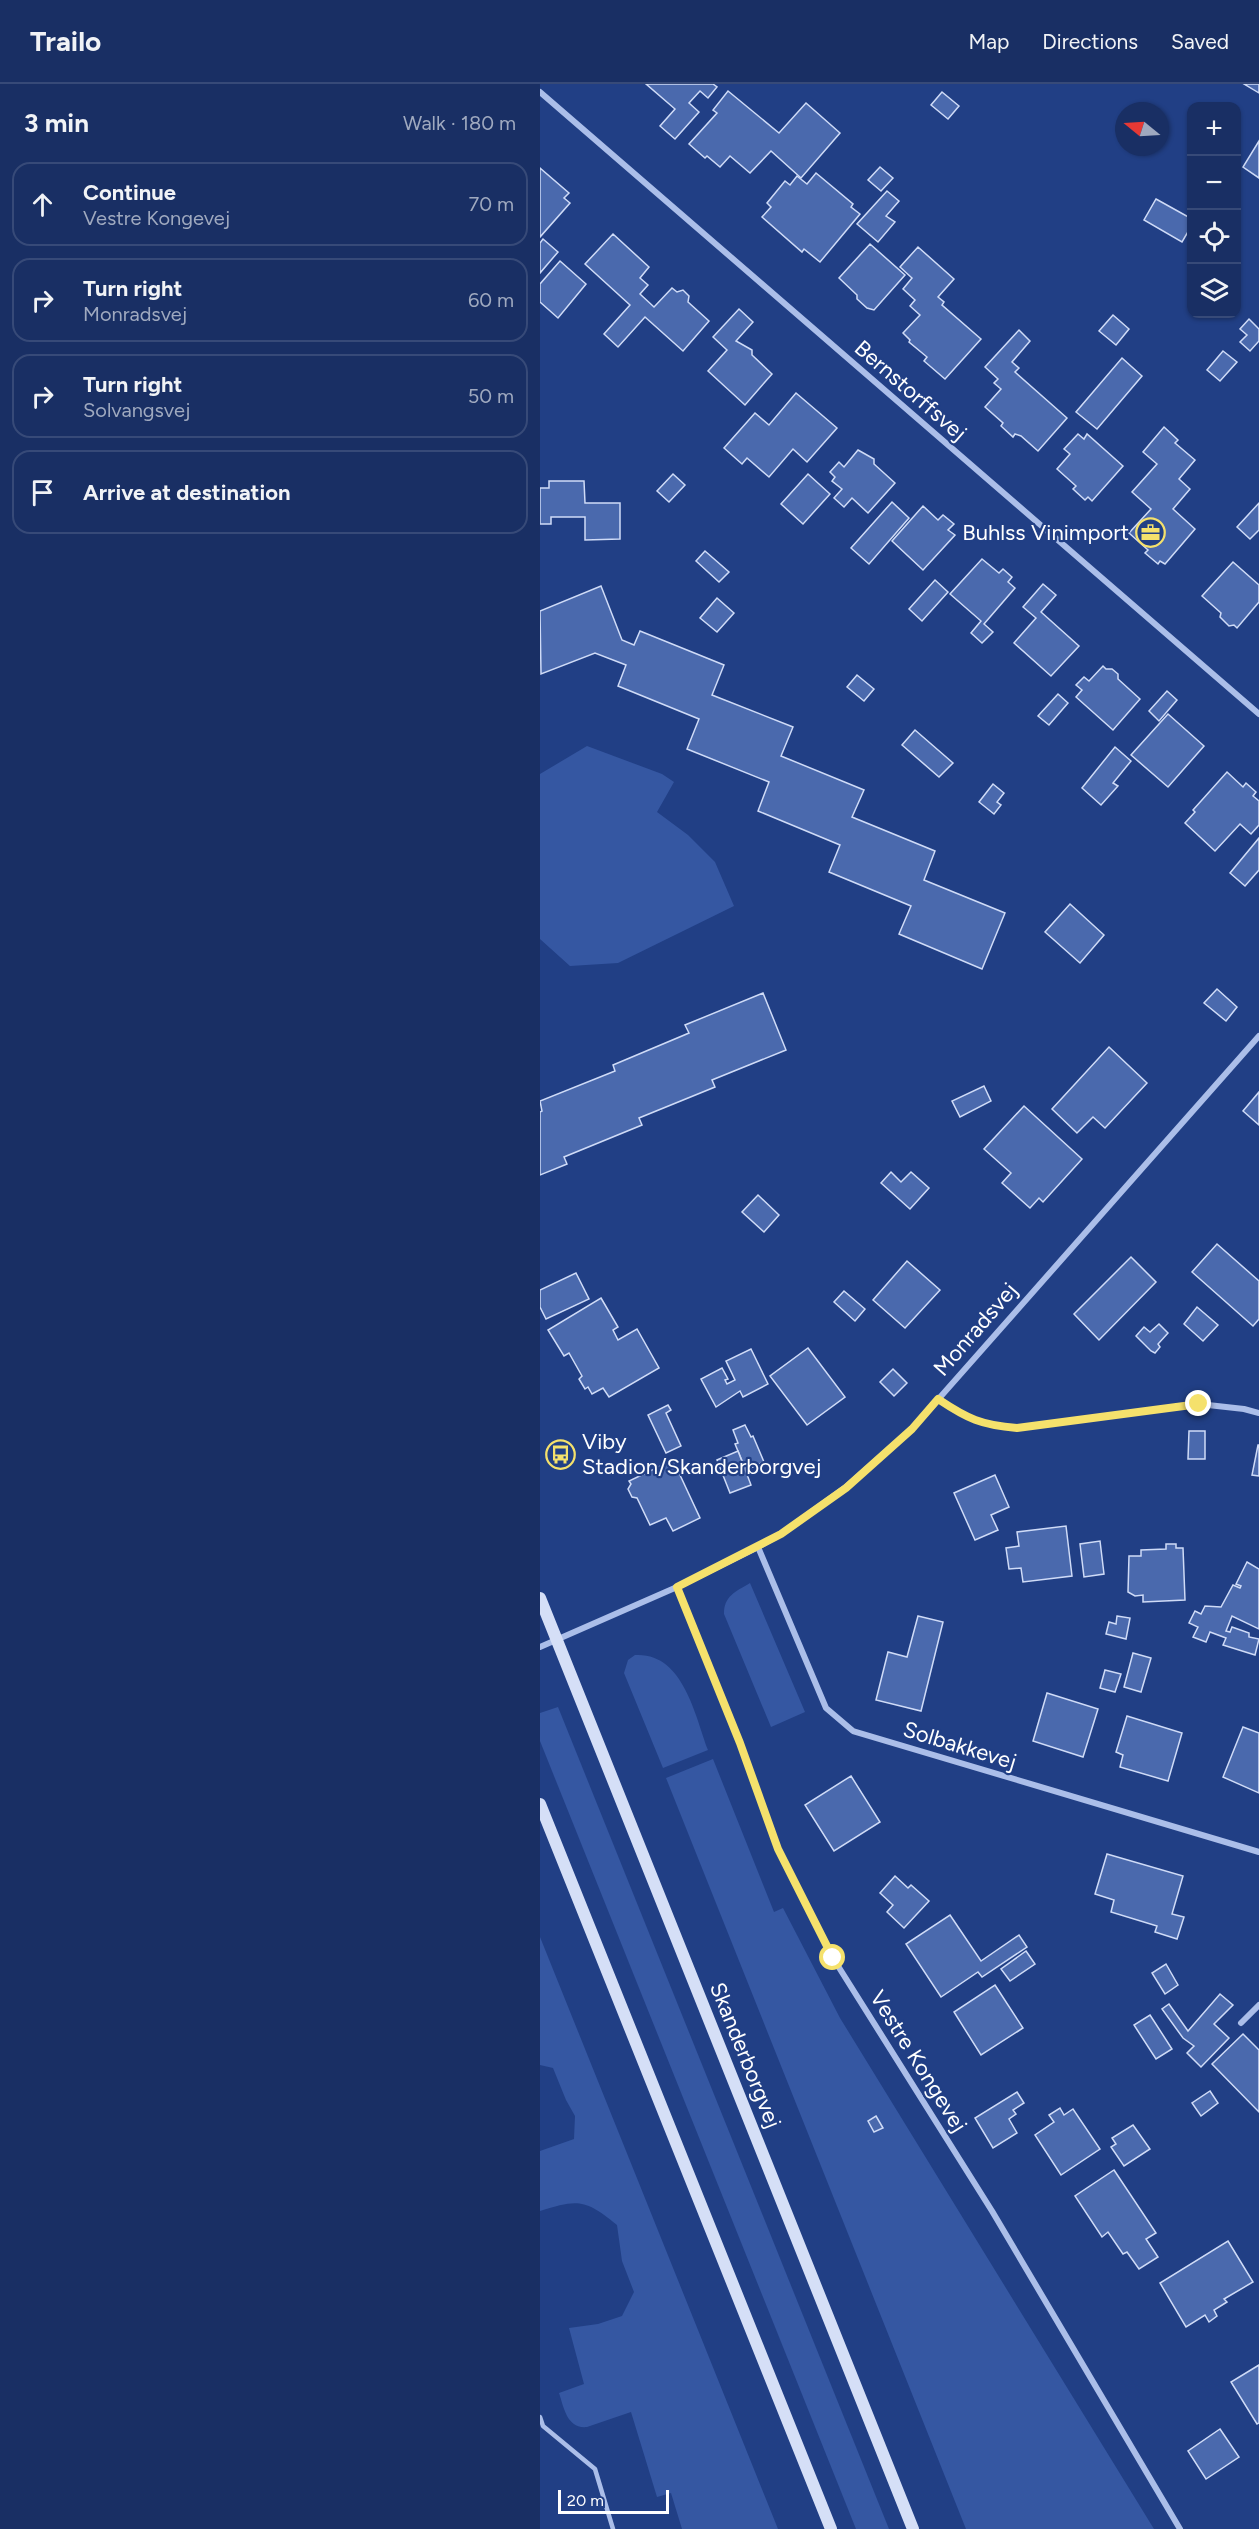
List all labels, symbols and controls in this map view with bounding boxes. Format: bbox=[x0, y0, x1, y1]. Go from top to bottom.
text: Trailo bbox=[30, 24, 101, 58]
text: Map bbox=[968, 29, 1009, 54]
text: Directions bbox=[1042, 29, 1138, 54]
text: Saved bbox=[1171, 29, 1229, 54]
north arrow bbox=[1115, 102, 1169, 156]
map controls bbox=[1187, 102, 1241, 318]
button: + bbox=[1187, 102, 1241, 156]
text: 3 min bbox=[24, 107, 89, 139]
text: Walk · 180 m bbox=[403, 111, 516, 135]
button: − bbox=[1187, 156, 1241, 210]
text: Continue bbox=[83, 179, 176, 206]
icon: ahead bbox=[26, 188, 59, 221]
text: 70 m bbox=[468, 192, 514, 216]
text: Vestre Kongevej bbox=[83, 206, 230, 230]
button: locate bbox=[1187, 210, 1241, 264]
button: layers bbox=[1187, 264, 1241, 318]
text: Turn right bbox=[83, 275, 182, 302]
icon: right bbox=[26, 284, 59, 317]
text: 60 m bbox=[468, 288, 514, 312]
text: Monradsvej bbox=[83, 302, 187, 326]
street label: Bernstorffsvej bbox=[849, 334, 972, 446]
text: Turn right bbox=[83, 371, 182, 398]
icon: right bbox=[26, 380, 59, 413]
text: 50 m bbox=[468, 384, 514, 408]
text: Solvangsvej bbox=[83, 398, 190, 422]
icon: arrive bbox=[26, 476, 59, 509]
text: Arrive at destination bbox=[83, 479, 291, 506]
office icon: Buhlss Vinimport bbox=[1134, 516, 1166, 548]
place label: Buhlss Vinimport bbox=[962, 519, 1129, 546]
street label: Monradsvej bbox=[928, 1277, 1023, 1381]
route end bbox=[1185, 1390, 1211, 1416]
place label: Viby Stadion/Skanderborgvej bbox=[582, 1428, 821, 1480]
bus stop icon: Viby Stadion/Skanderborgvej bbox=[545, 1438, 577, 1470]
street label: Solbakkevej bbox=[900, 1715, 1020, 1776]
route start bbox=[819, 1944, 845, 1970]
street label: Skanderborgvej bbox=[704, 1978, 787, 2132]
street label: Vestre Kongevej bbox=[864, 1985, 973, 2137]
scale bar bbox=[558, 2487, 669, 2514]
text: 20 m bbox=[567, 2491, 604, 2510]

